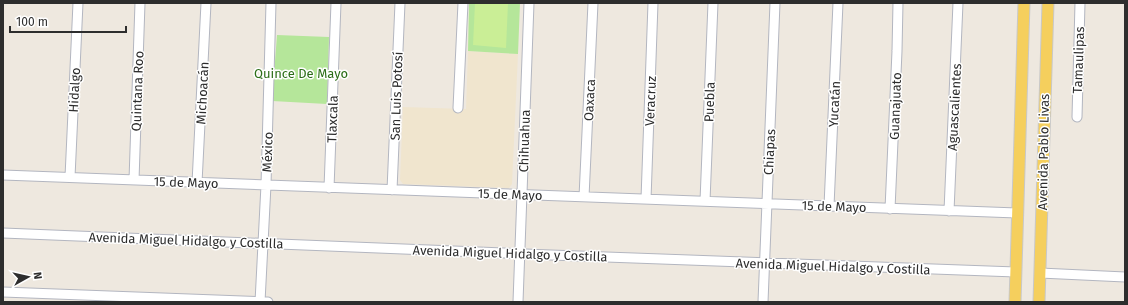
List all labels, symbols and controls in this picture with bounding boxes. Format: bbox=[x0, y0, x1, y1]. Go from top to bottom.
scale bar bbox=[10, 8, 126, 34]
text: 100 m bbox=[16, 15, 48, 29]
street label: Tamaulipas bbox=[1070, 26, 1087, 94]
street label: Quintana Roo bbox=[129, 51, 146, 132]
street label: San Luis Potosí bbox=[387, 51, 406, 141]
street label: Michoacán bbox=[193, 61, 212, 125]
street label: Aguascalientes bbox=[945, 63, 964, 151]
park label: Quince De Mayo bbox=[254, 66, 348, 81]
street label: Hidalgo bbox=[66, 67, 83, 113]
street label: Guanajuato bbox=[887, 72, 904, 140]
street label: Veracruz bbox=[642, 75, 659, 126]
street label: Oaxaca bbox=[581, 79, 598, 122]
street label: Yucatán bbox=[826, 80, 843, 128]
street label: Puebla bbox=[701, 82, 718, 122]
street label: Avenida Pablo Livas bbox=[1035, 94, 1052, 210]
street label: Tlaxcala bbox=[324, 95, 341, 143]
street label: Chihuahua bbox=[516, 109, 533, 173]
street label: Chiapas bbox=[761, 129, 778, 175]
street label: México bbox=[259, 131, 276, 173]
street label: 15 de Mayo bbox=[153, 174, 219, 191]
street label: 15 de Mayo bbox=[477, 186, 543, 203]
street label: 15 de Mayo bbox=[801, 198, 867, 215]
street label: Avenida Miguel Hidalgo y Costilla bbox=[88, 230, 284, 251]
street label: Avenida Miguel Hidalgo y Costilla bbox=[412, 243, 608, 264]
street label: Avenida Miguel Hidalgo y Costilla bbox=[735, 256, 931, 277]
north arrow bbox=[8, 257, 48, 297]
text: N bbox=[30, 271, 44, 280]

